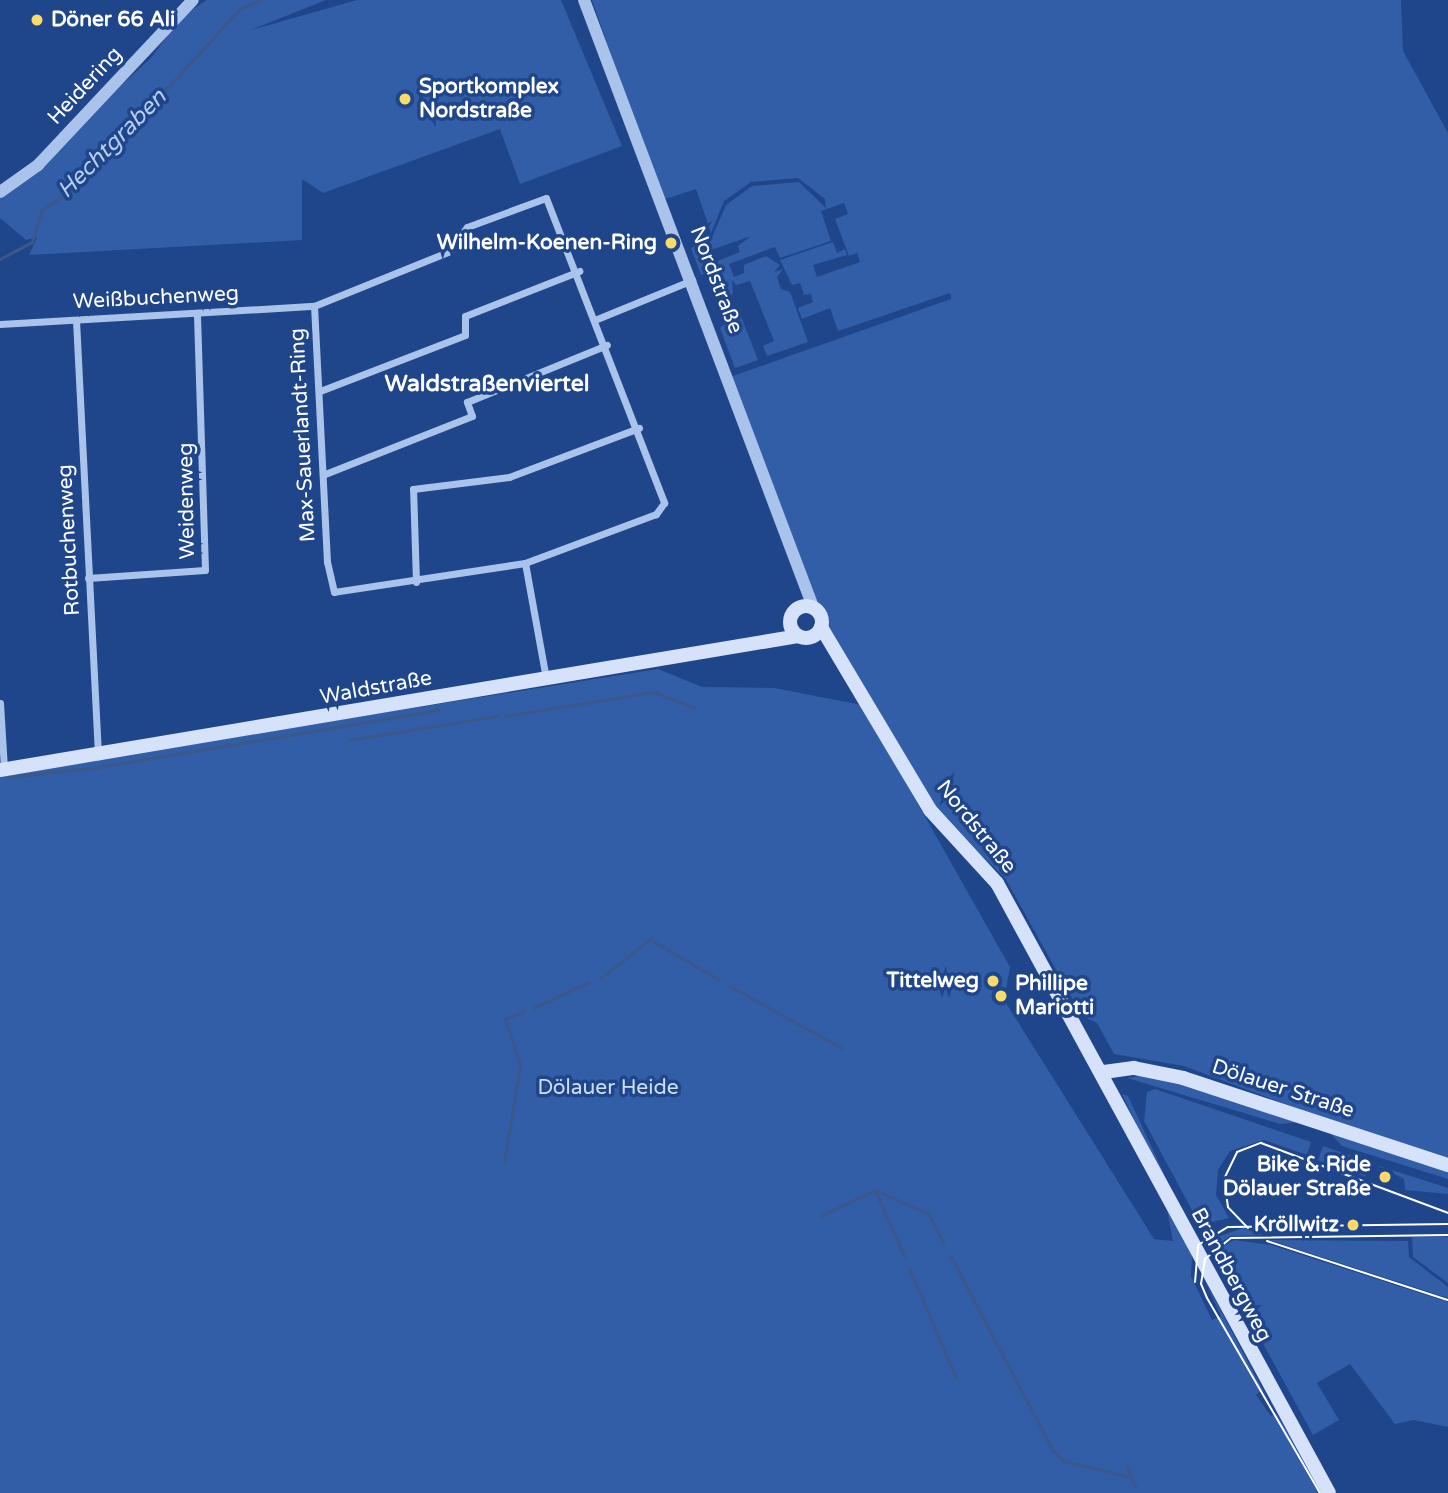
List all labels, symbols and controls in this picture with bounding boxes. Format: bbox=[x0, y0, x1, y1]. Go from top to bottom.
place label: Döner 66 Ali bbox=[51, 7, 175, 33]
marker: Döner 66 Ali bbox=[29, 12, 45, 28]
street label: Heidering bbox=[43, 42, 127, 130]
place label: Sportkomplex Nordstraße bbox=[419, 74, 559, 124]
water label: Hechtgraben bbox=[52, 84, 172, 204]
marker: Sportkomplex Nordstraße bbox=[397, 91, 413, 107]
street label: Nordstraße bbox=[684, 223, 748, 337]
place label: Wilhelm-Koenen-Ring bbox=[437, 230, 657, 256]
marker: Wilhelm-Koenen-Ring bbox=[663, 235, 679, 251]
street label: Weißbuchenweg bbox=[72, 281, 240, 315]
street label: Max-Sauerlandt-Ring bbox=[285, 327, 321, 543]
district label: Waldstraßenviertel bbox=[385, 370, 589, 398]
street label: Weidenweg bbox=[173, 442, 201, 560]
street label: Rotbuchenweg bbox=[52, 464, 86, 616]
street label: Waldstraße bbox=[318, 666, 434, 710]
street label: Nordstraße bbox=[931, 775, 1021, 879]
place label: Tittelweg bbox=[887, 968, 979, 994]
place label: Phillipe Mariotti bbox=[1015, 971, 1094, 1021]
marker: Tittelweg bbox=[985, 973, 1001, 989]
marker: Phillipe Mariotti bbox=[993, 988, 1009, 1004]
street label: Dölauer Straße bbox=[1209, 1054, 1357, 1124]
park label: Dölauer Heide bbox=[537, 1075, 679, 1101]
place label: Bike & Ride Dölauer Straße bbox=[1223, 1152, 1371, 1202]
marker: Bike & Ride Dölauer Straße bbox=[1377, 1169, 1393, 1185]
street label: Brandbergweg bbox=[1185, 1204, 1277, 1346]
place label: Kröllwitz bbox=[1254, 1212, 1339, 1238]
marker: Kröllwitz bbox=[1345, 1217, 1361, 1233]

